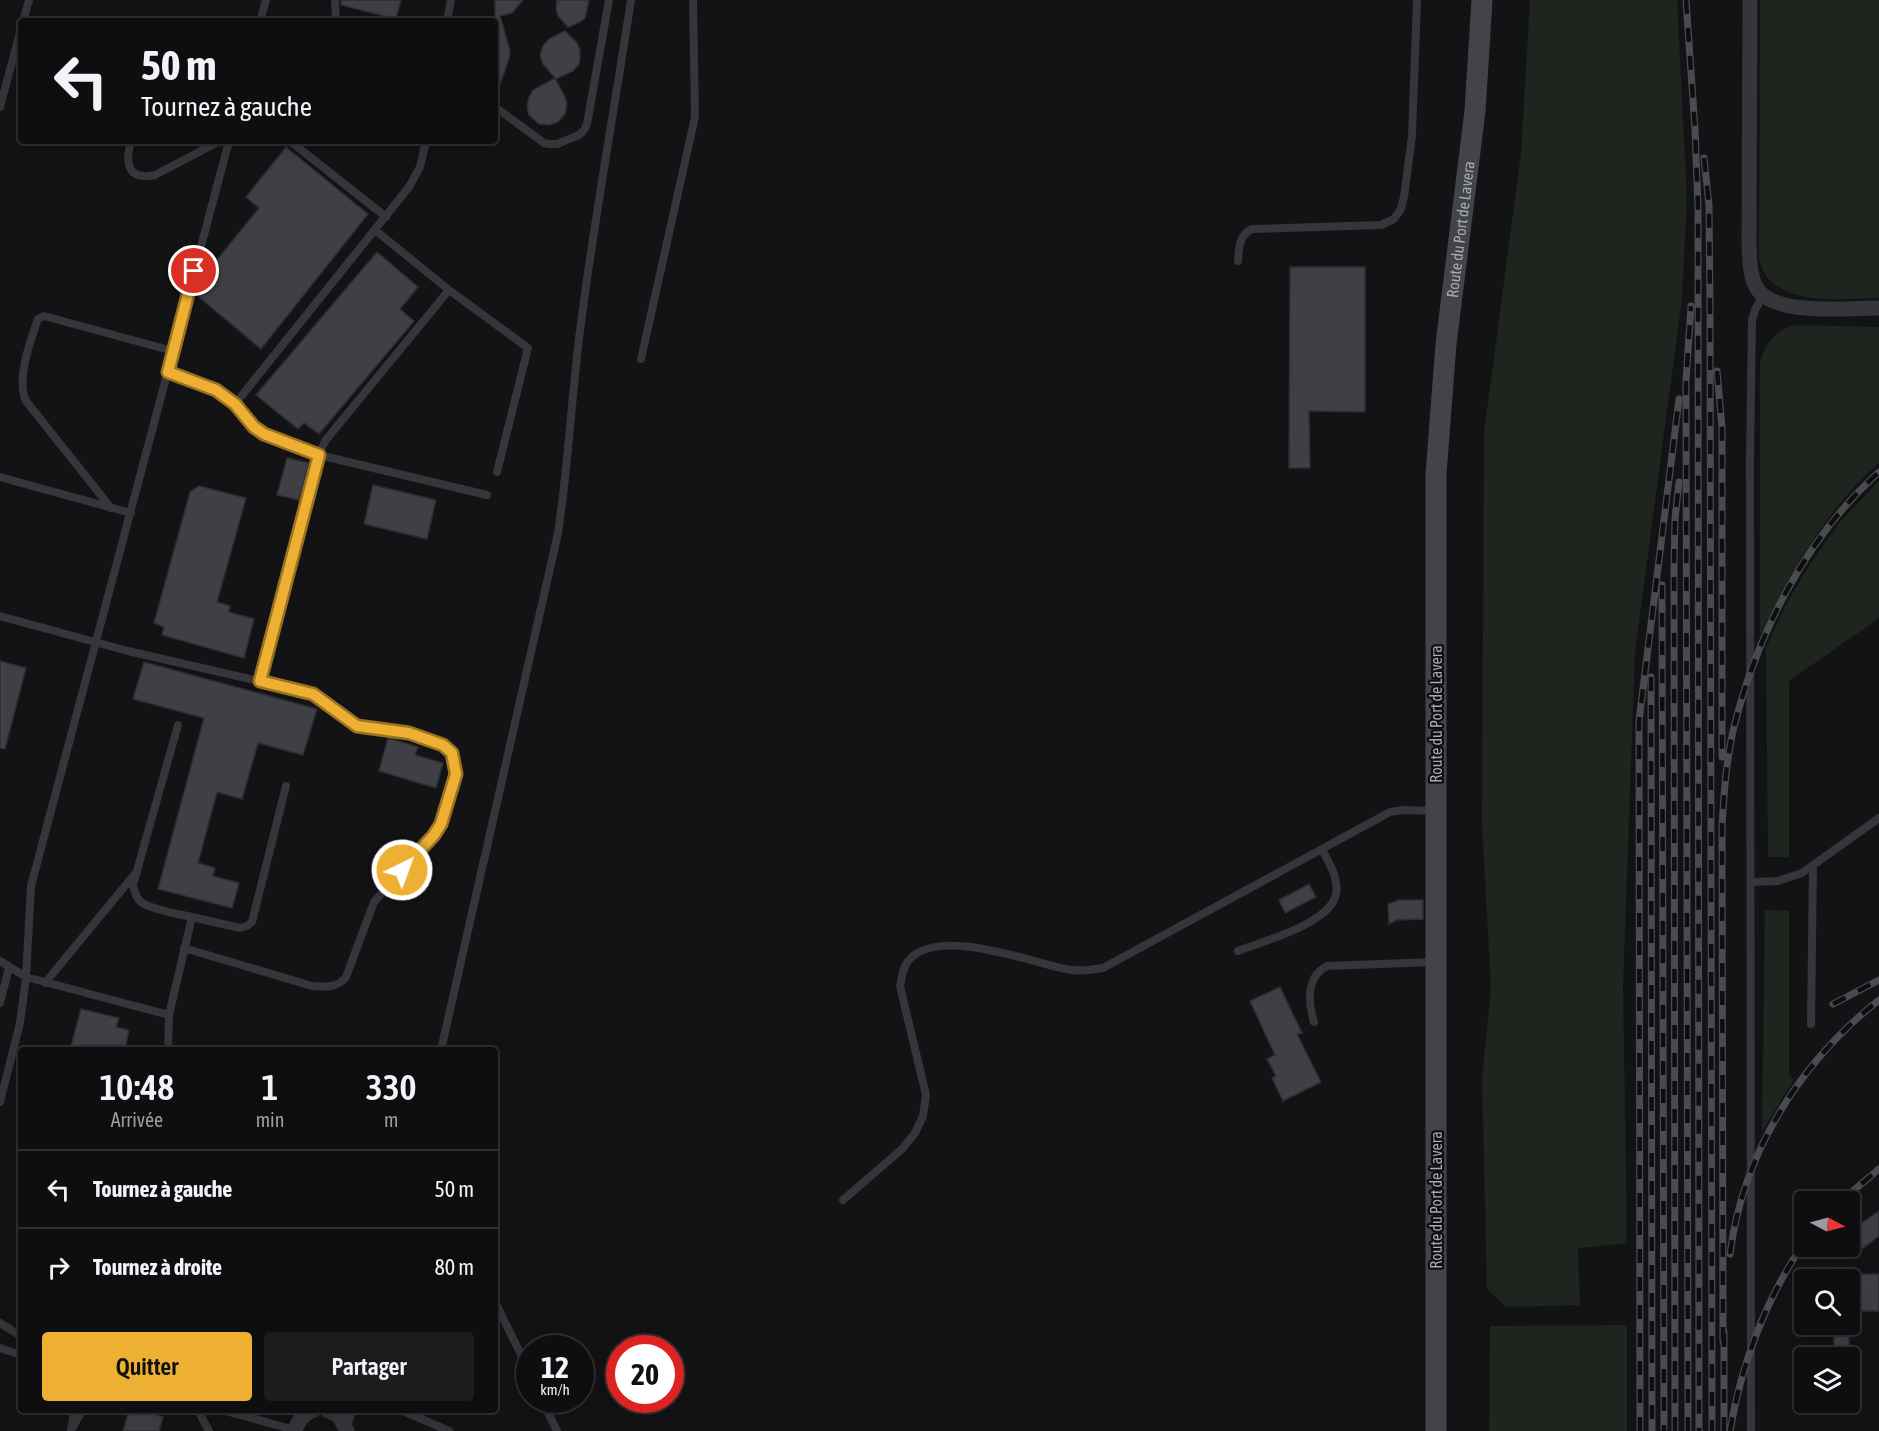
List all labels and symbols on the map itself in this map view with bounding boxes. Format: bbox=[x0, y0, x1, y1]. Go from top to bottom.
street label: Route du Port de Lavera bbox=[1443, 160, 1478, 299]
pin bbox=[168, 245, 219, 296]
street label: Route du Port de Lavera bbox=[1427, 645, 1445, 783]
position arrow bbox=[370, 838, 434, 902]
street label: Route du Port de Lavera bbox=[1427, 1131, 1445, 1269]
north arrow bbox=[1794, 1191, 1860, 1257]
speed limit sign: 20 bbox=[606, 1335, 684, 1413]

